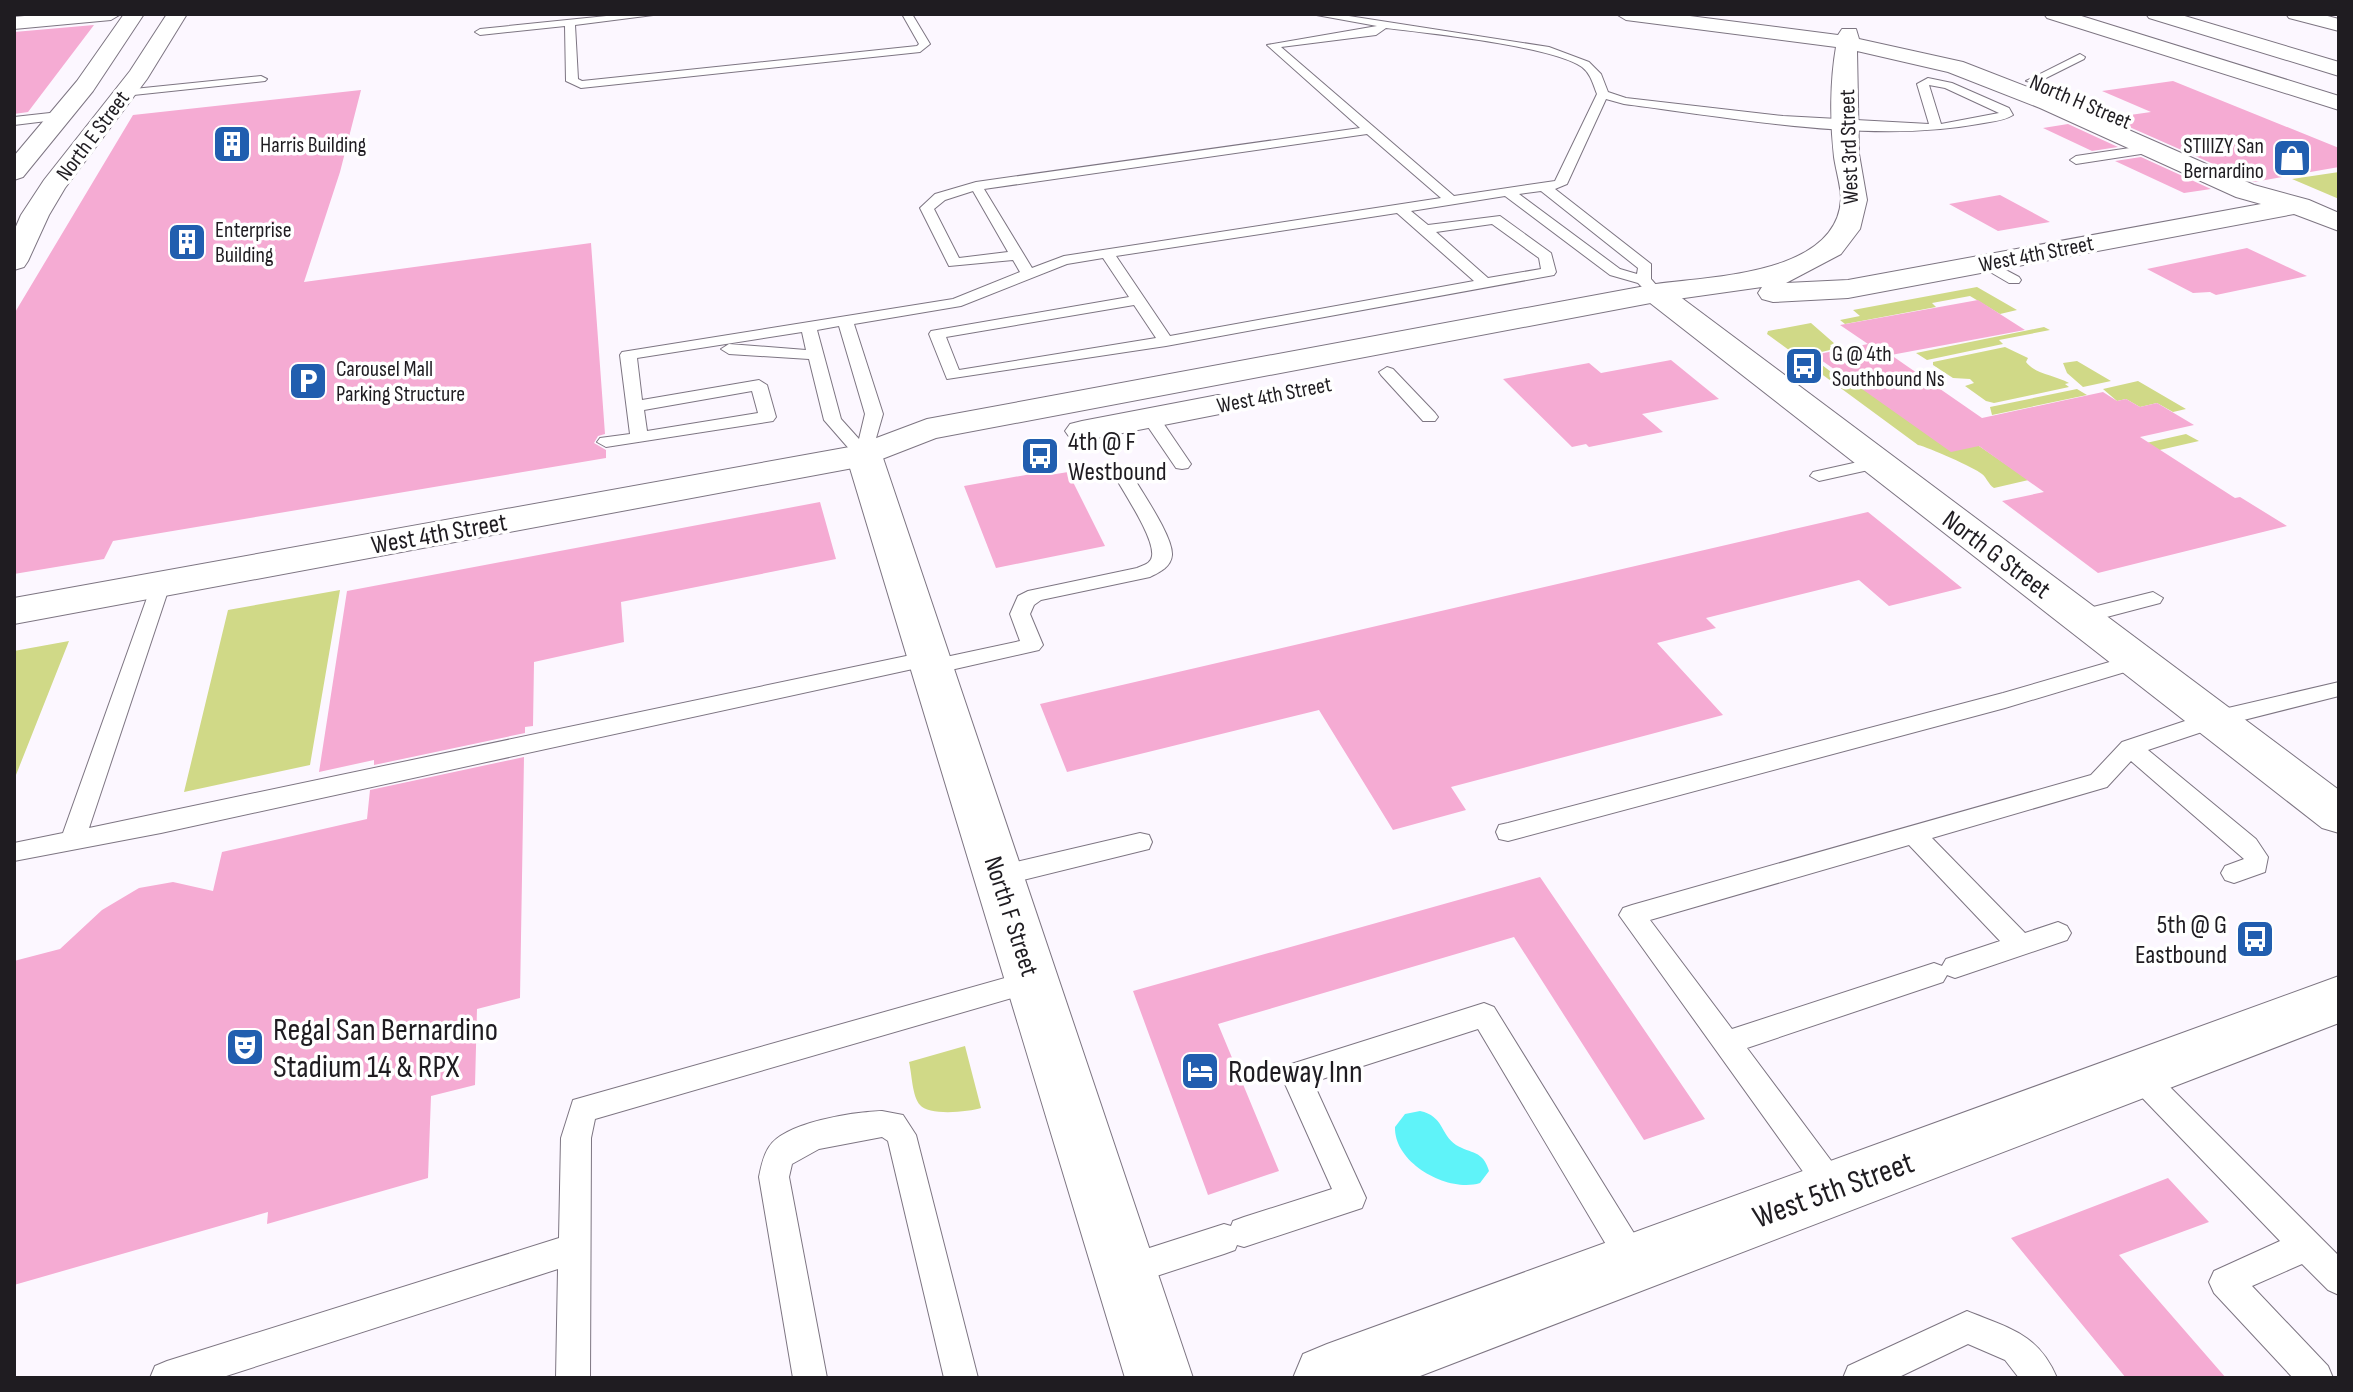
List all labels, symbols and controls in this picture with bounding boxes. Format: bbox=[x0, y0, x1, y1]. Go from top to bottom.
street label: North H Street bbox=[2026, 69, 2135, 136]
street label: North E Street bbox=[51, 85, 136, 186]
street label: West 3rd Street bbox=[1834, 89, 1865, 205]
building icon: Harris Building bbox=[211, 123, 253, 165]
place label: Harris Building bbox=[260, 132, 367, 159]
place label: STIIIZY San Bernardino bbox=[2183, 133, 2264, 185]
shop icon: STIIIZY San Bernardino bbox=[2271, 137, 2313, 179]
place label: Enterprise Building bbox=[215, 217, 292, 269]
building icon: Enterprise Building bbox=[166, 221, 208, 263]
street label: West 4th Street bbox=[1977, 230, 2096, 279]
place label: G @ 4th Southbound Ns bbox=[1832, 341, 1945, 393]
bus stop icon: G @ 4th Southbound Ns bbox=[1783, 345, 1825, 387]
place label: Carousel Mall Parking Structure bbox=[336, 356, 465, 408]
parking icon: Carousel Mall Parking Structure bbox=[287, 360, 329, 402]
street label: West 4th Street bbox=[1215, 371, 1334, 420]
place label: 4th @ F Westbound bbox=[1068, 427, 1167, 488]
bus stop icon: 4th @ F Westbound bbox=[1019, 435, 1061, 477]
street label: North G Street bbox=[1936, 505, 2056, 606]
street label: West 4th Street bbox=[369, 507, 510, 562]
street label: North F Street bbox=[977, 853, 1045, 980]
place label: 5th @ G Eastbound bbox=[2135, 910, 2227, 971]
bus stop icon: 5th @ G Eastbound bbox=[2234, 918, 2276, 960]
place label: Regal San Bernardino Stadium 14 & RPX bbox=[273, 1011, 498, 1087]
theatre icon: Regal San Bernardino Stadium 14 & RPX bbox=[224, 1026, 266, 1068]
hotel icon: Rodeway Inn bbox=[1179, 1050, 1221, 1092]
place label: Rodeway Inn bbox=[1228, 1053, 1363, 1092]
street label: West 5th Street bbox=[1748, 1143, 1919, 1238]

